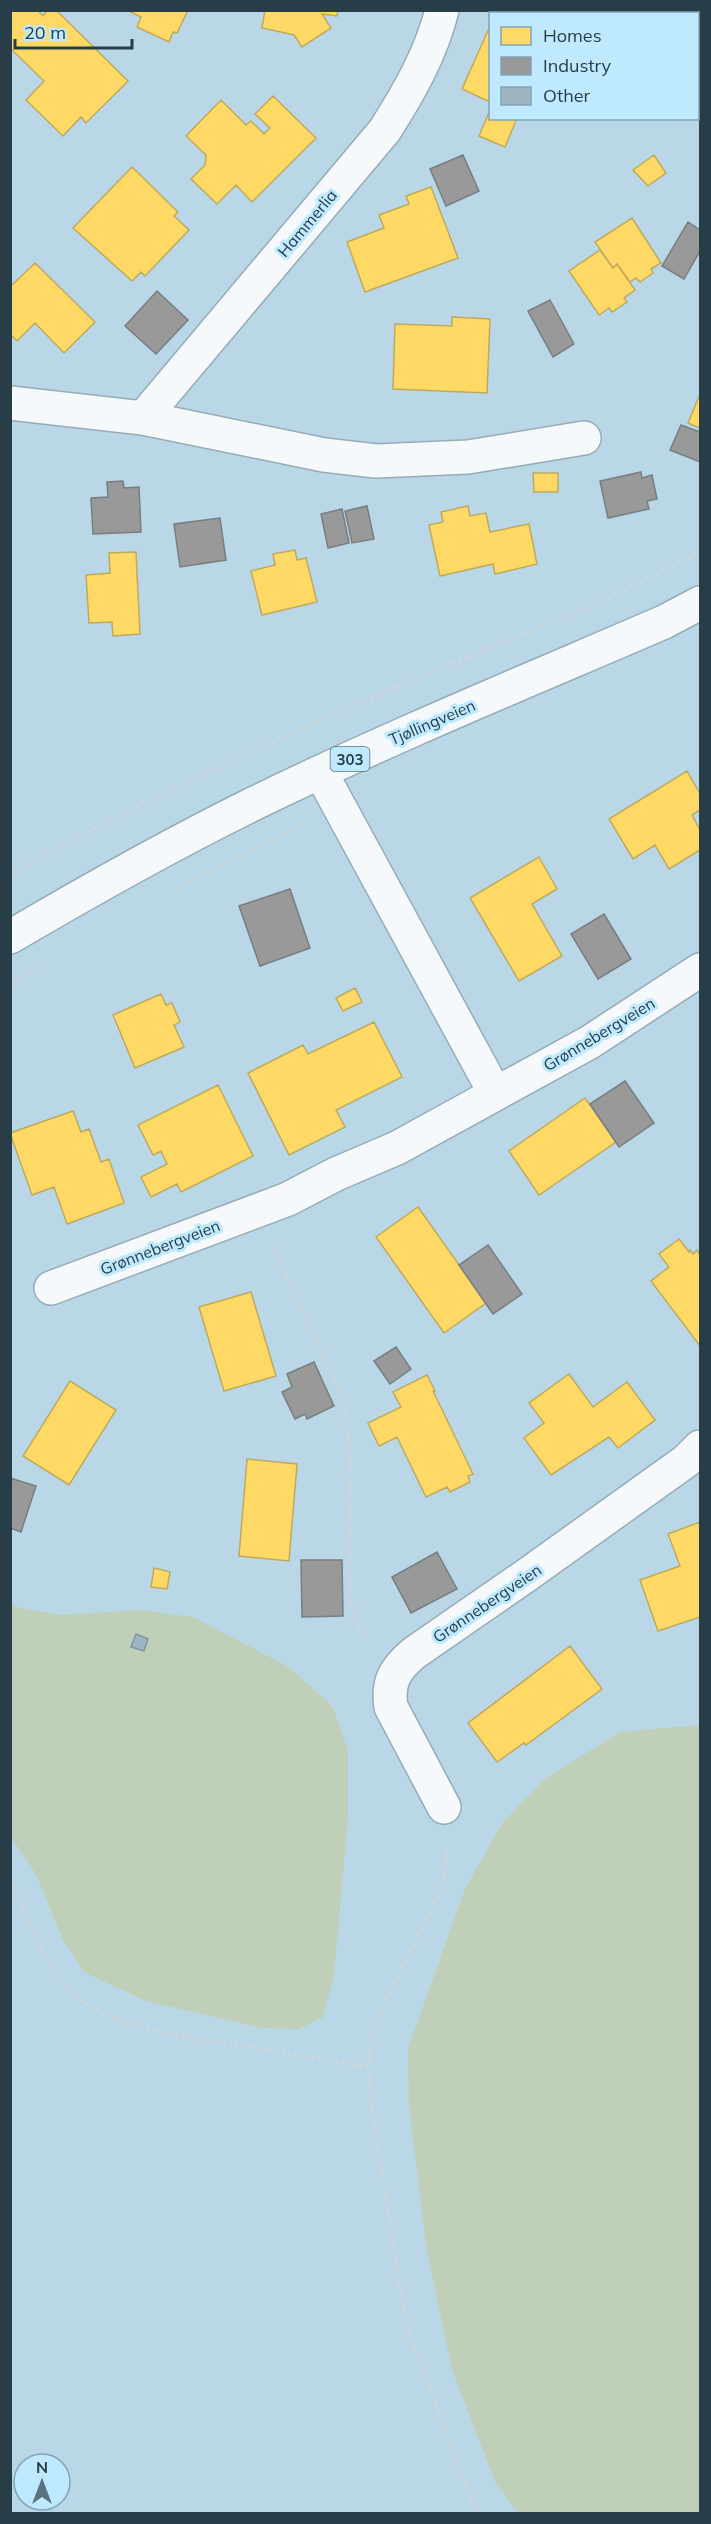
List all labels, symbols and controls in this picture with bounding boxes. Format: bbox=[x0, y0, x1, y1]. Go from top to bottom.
scale bar bbox=[15, 12, 132, 50]
legend bbox=[489, 12, 699, 120]
text: 20 m bbox=[24, 21, 66, 44]
text: Homes bbox=[543, 24, 602, 47]
text: Industry bbox=[543, 54, 612, 77]
text: Other bbox=[543, 84, 591, 107]
street label: Hammerlia bbox=[273, 185, 341, 261]
street label: Tjøllingveien bbox=[386, 695, 478, 749]
road number: 303 bbox=[330, 747, 370, 771]
street label: Grønnebergveien bbox=[540, 993, 658, 1075]
street label: Grønnebergveien bbox=[97, 1215, 223, 1279]
street label: Grønnebergveien bbox=[429, 1559, 545, 1647]
north arrow bbox=[12, 2452, 72, 2512]
text: N bbox=[36, 2457, 48, 2477]

